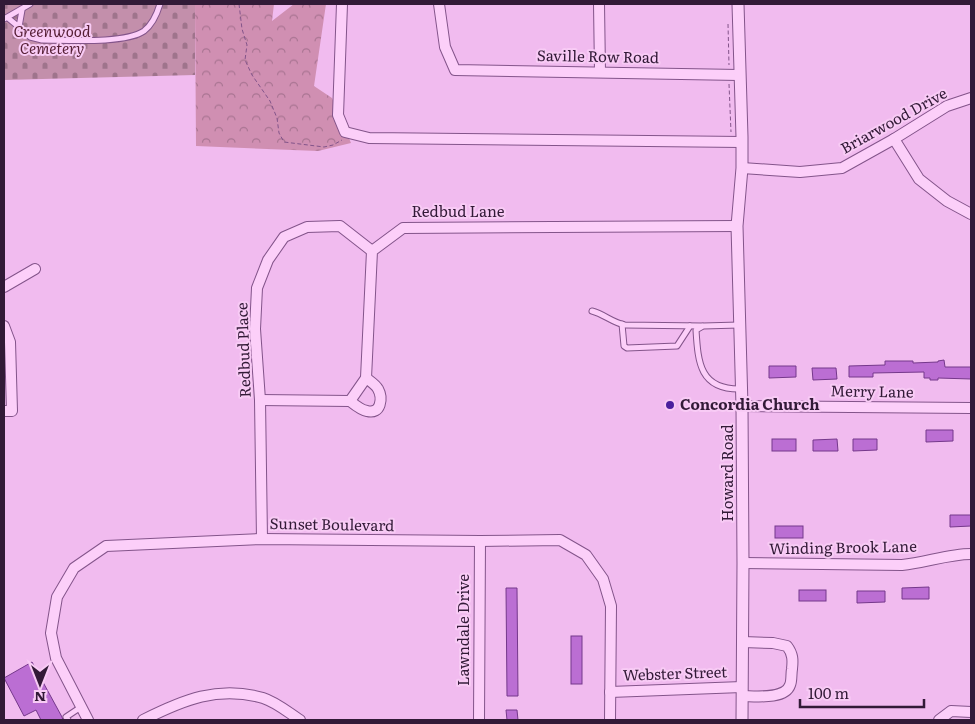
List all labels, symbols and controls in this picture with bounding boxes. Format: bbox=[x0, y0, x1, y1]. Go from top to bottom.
park label: Greenwood Cemetery bbox=[13, 19, 91, 59]
street label: Saville Row Road bbox=[537, 43, 659, 68]
street label: Briarwood Drive bbox=[836, 81, 951, 159]
street label: Redbud Lane bbox=[411, 199, 505, 222]
street label: Redbud Place bbox=[229, 302, 256, 398]
street label: Merry Lane bbox=[830, 378, 914, 403]
place label: Concordia Church bbox=[680, 392, 820, 415]
marker: Concordia Church bbox=[664, 399, 676, 411]
street label: Howard Road bbox=[715, 424, 738, 522]
street label: Sunset Boulevard bbox=[269, 511, 395, 536]
street label: Winding Brook Lane bbox=[769, 534, 917, 559]
street label: Lawndale Drive bbox=[451, 574, 474, 686]
north arrow bbox=[15, 659, 65, 709]
street label: Webster Street bbox=[622, 659, 728, 686]
scale bar bbox=[800, 676, 924, 708]
text: 100 m bbox=[808, 681, 849, 704]
text: N bbox=[34, 688, 46, 708]

